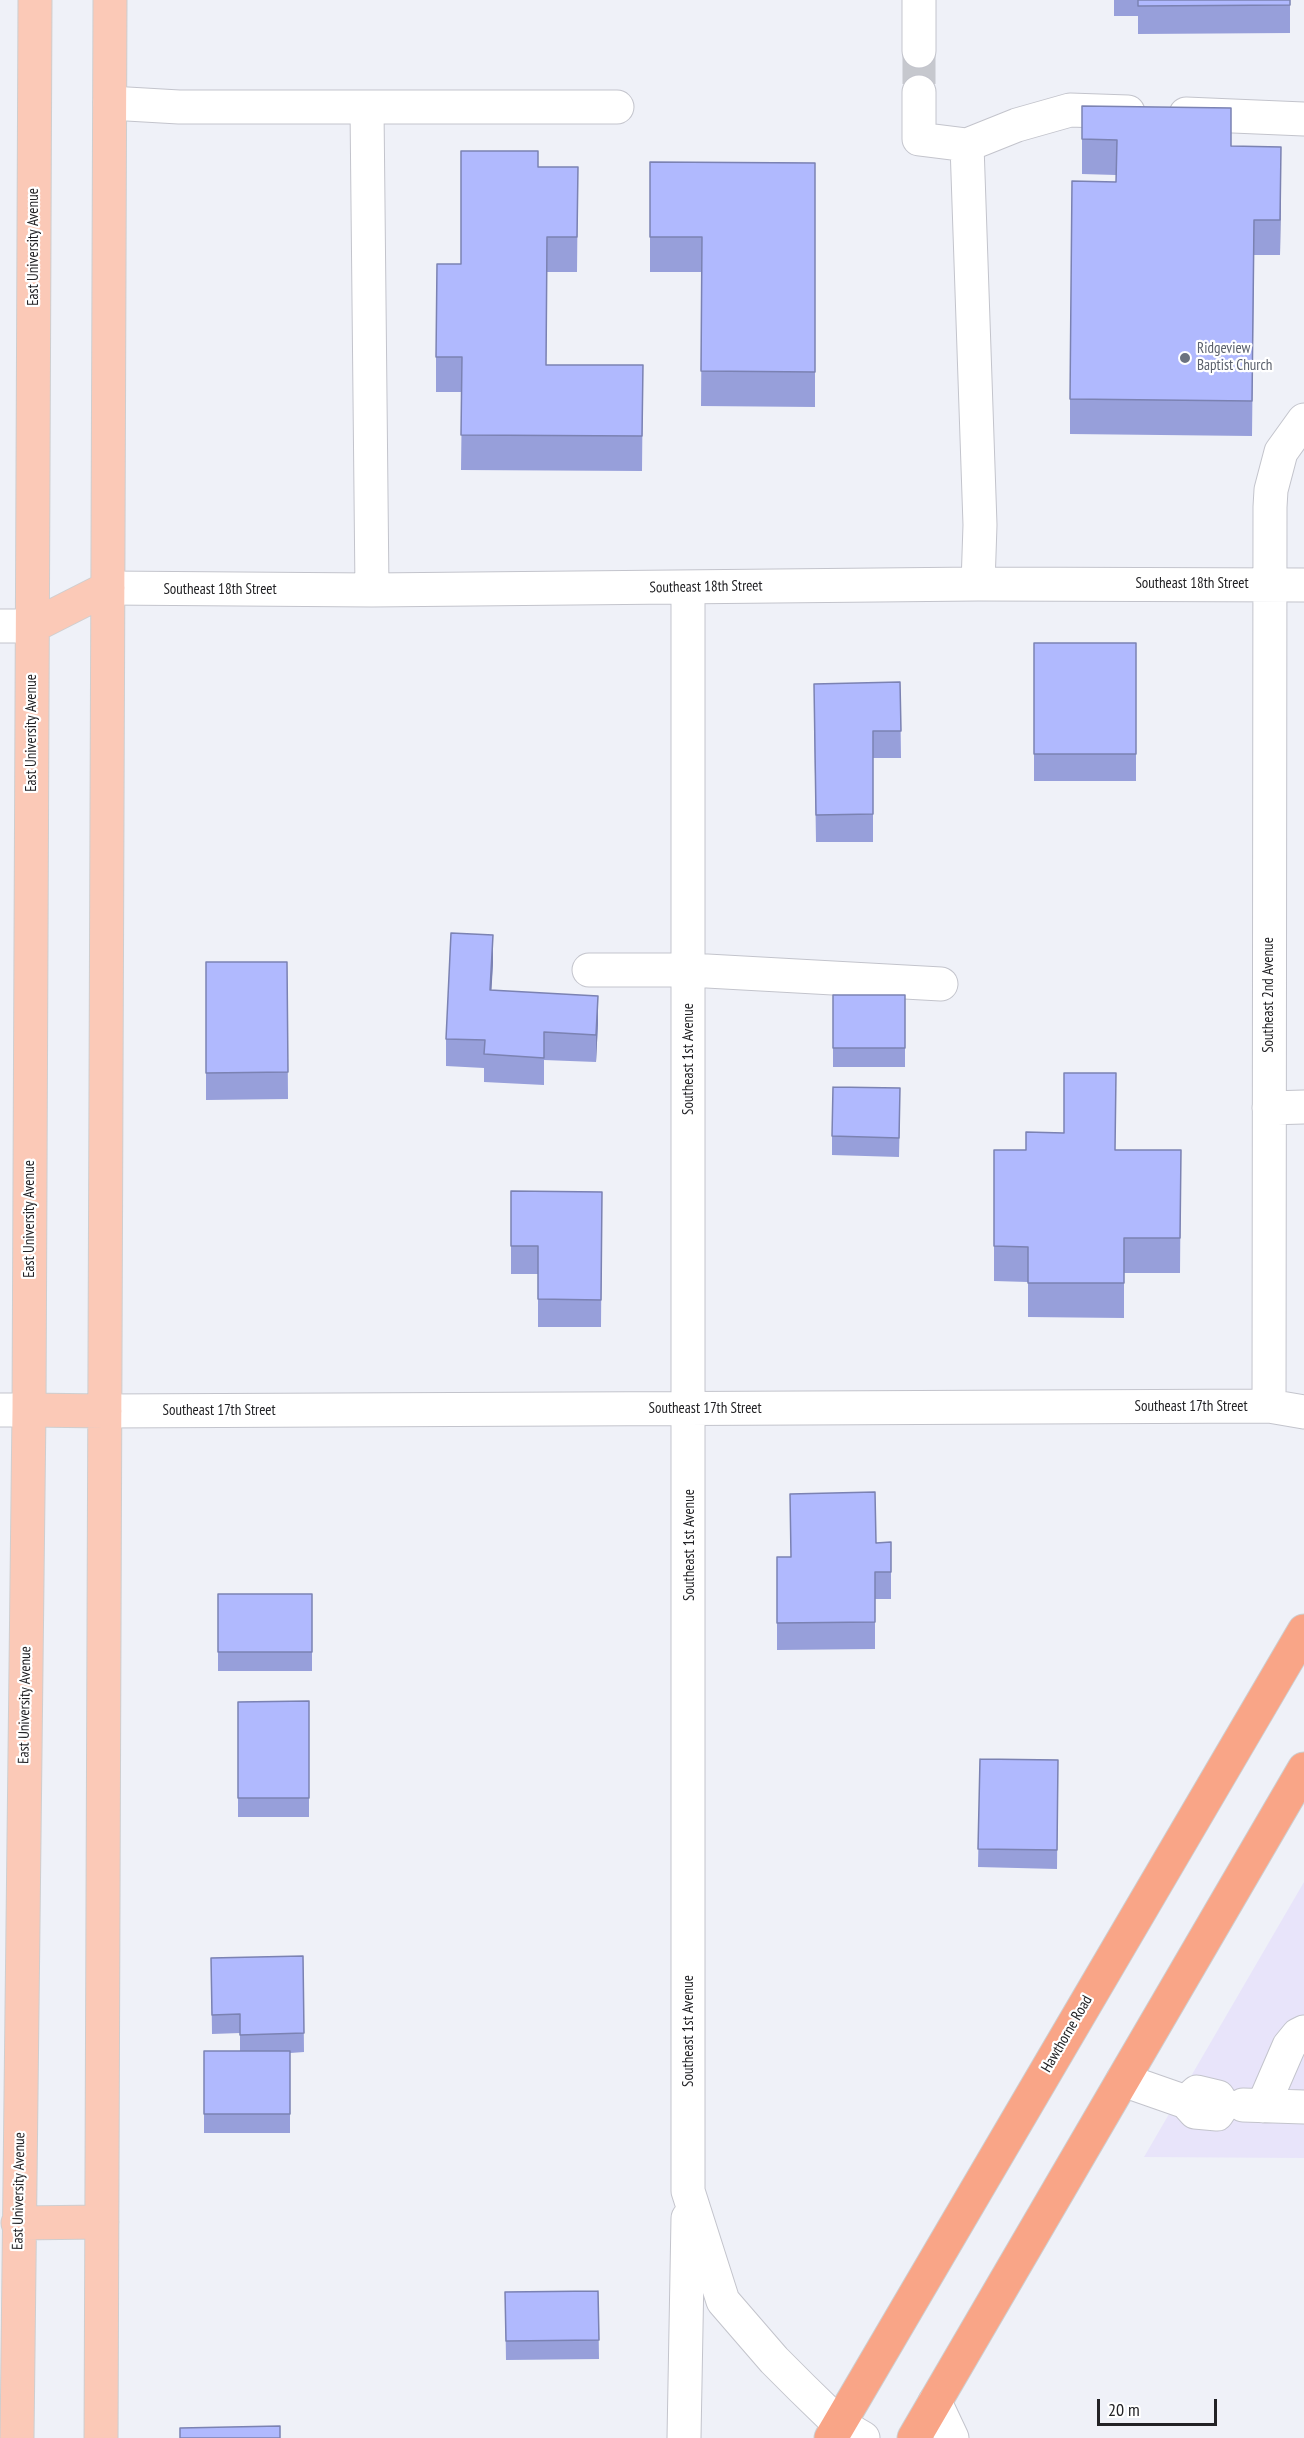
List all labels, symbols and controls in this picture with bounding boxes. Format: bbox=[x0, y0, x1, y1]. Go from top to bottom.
street label: East University Avenue bbox=[25, 188, 43, 306]
place label: Ridgeview Baptist Church bbox=[1197, 340, 1272, 375]
marker: Ridgeview Baptist Church bbox=[1178, 351, 1192, 365]
street label: Southeast 18th Street bbox=[1135, 575, 1249, 593]
street label: Southeast 18th Street bbox=[649, 577, 763, 597]
street label: Southeast 18th Street bbox=[163, 581, 277, 599]
street label: East University Avenue bbox=[23, 674, 41, 792]
street label: Southeast 2nd Avenue bbox=[1260, 937, 1278, 1053]
street label: Southeast 1st Avenue bbox=[680, 1003, 698, 1115]
street label: East University Avenue bbox=[21, 1160, 39, 1278]
street label: Southeast 17th Street bbox=[1134, 1398, 1248, 1416]
street label: Southeast 17th Street bbox=[648, 1400, 762, 1418]
street label: Southeast 17th Street bbox=[162, 1402, 276, 1420]
street label: Southeast 1st Avenue bbox=[681, 1489, 699, 1601]
street label: East University Avenue bbox=[15, 1646, 35, 1764]
street label: Southeast 1st Avenue bbox=[680, 1975, 698, 2087]
street label: Hawthorne Road bbox=[1038, 1992, 1096, 2076]
street label: East University Avenue bbox=[9, 2132, 29, 2250]
scale bar bbox=[1100, 2387, 1220, 2425]
text: 20 m bbox=[1108, 2398, 1140, 2421]

